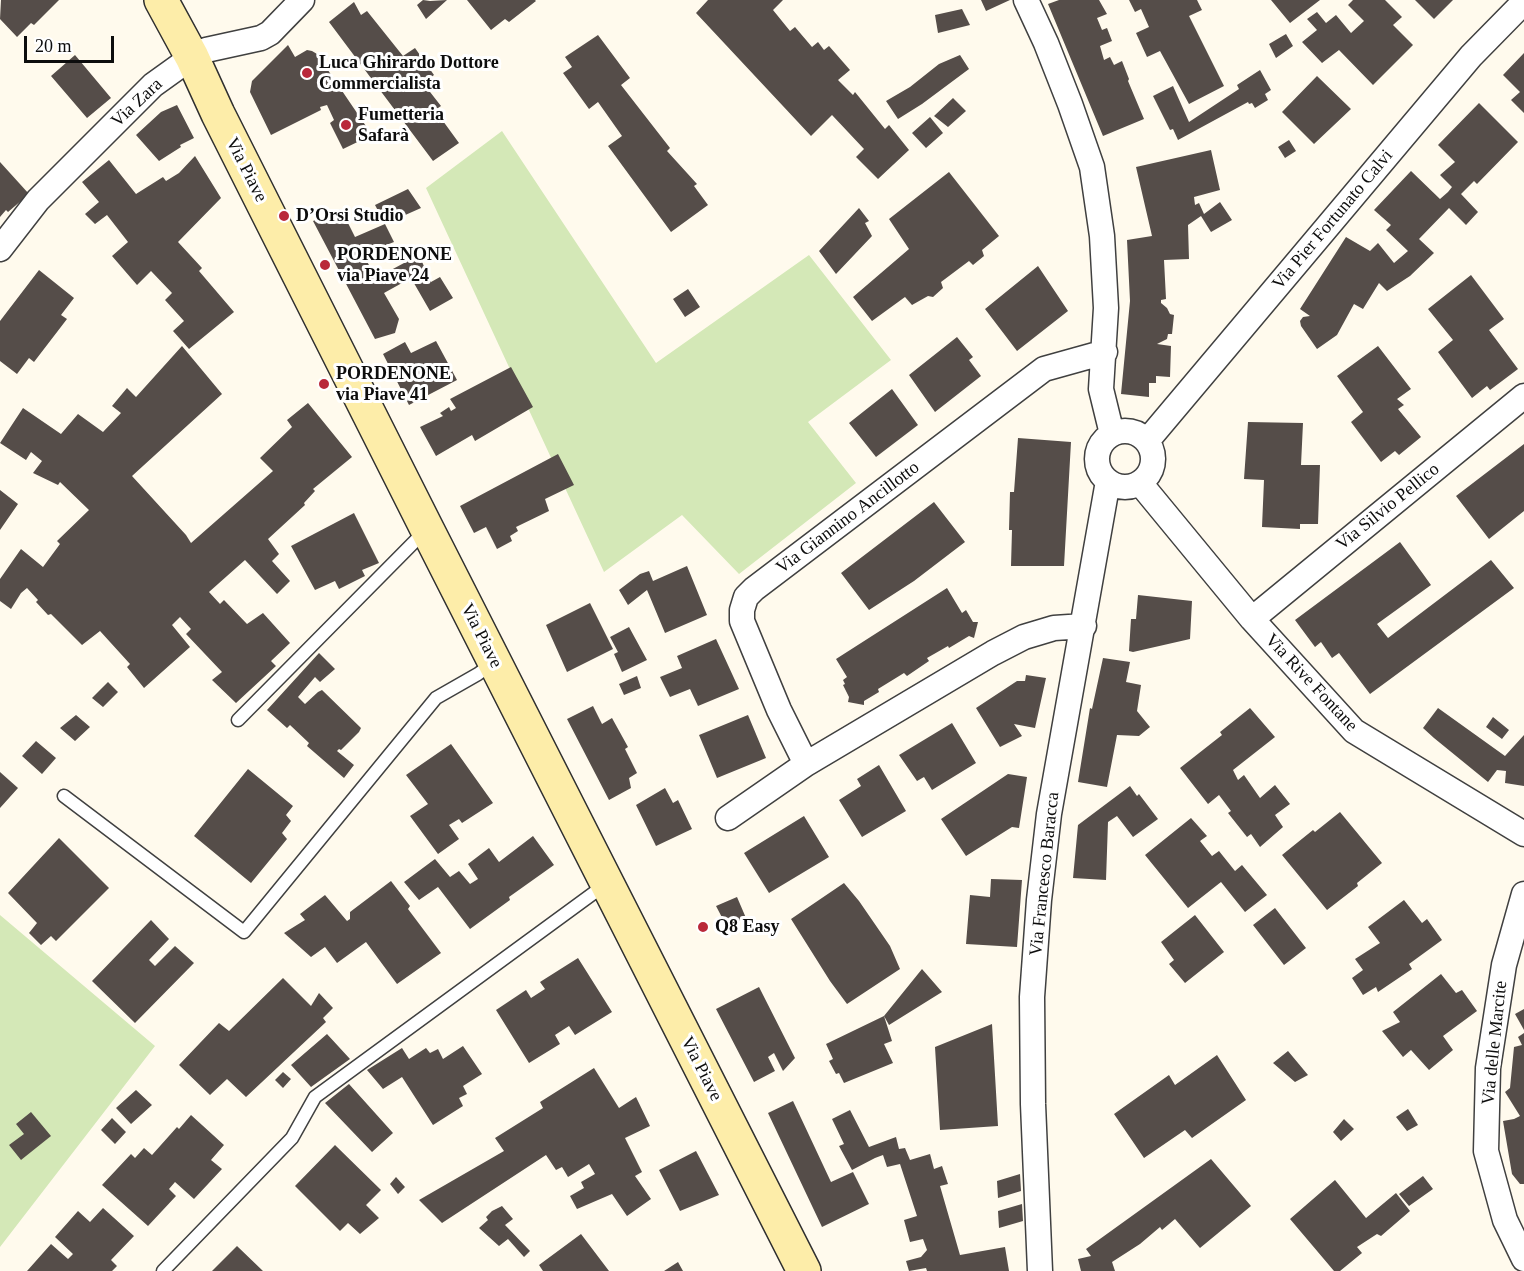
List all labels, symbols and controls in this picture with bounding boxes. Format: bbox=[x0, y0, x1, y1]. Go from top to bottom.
scale bar bbox=[27, 24, 117, 62]
text: 20 m bbox=[35, 36, 72, 56]
place label: Luca Ghirardo Dottore Commercialista bbox=[319, 52, 499, 94]
marker: Luca Ghirardo Dottore Commercialista bbox=[300, 66, 314, 80]
street label: Via Zara bbox=[107, 74, 167, 132]
place label: Fumetteria Safarà bbox=[358, 104, 444, 146]
marker: Fumetteria Safarà bbox=[339, 118, 353, 132]
street label: Via Piave bbox=[221, 134, 271, 206]
street label: Via Pier Fortunato Calvi bbox=[1268, 145, 1398, 295]
place label: D’Orsi Studio bbox=[296, 205, 404, 227]
marker: D’Orsi Studio bbox=[277, 209, 291, 223]
place label: PORDENONE via Piave 24 bbox=[337, 244, 452, 286]
marker: PORDENONE via Piave 24 bbox=[318, 258, 332, 272]
place label: PORDENONE via Piave 41 bbox=[336, 363, 451, 406]
marker: PORDENONE via Piave 41 bbox=[317, 377, 331, 391]
street label: Via Giannino Ancillotto bbox=[772, 457, 924, 579]
street label: Via Silvio Pellico bbox=[1332, 459, 1444, 555]
street label: Via Piave bbox=[456, 600, 506, 672]
street label: Via Rive Fontane bbox=[1260, 630, 1362, 736]
street label: Via Francesco Baracca bbox=[1026, 791, 1064, 957]
place label: Q8 Easy bbox=[715, 916, 780, 938]
marker: Q8 Easy bbox=[696, 920, 710, 934]
street label: Via delle Marcite bbox=[1478, 980, 1512, 1106]
street label: Via Piave bbox=[676, 1033, 726, 1105]

